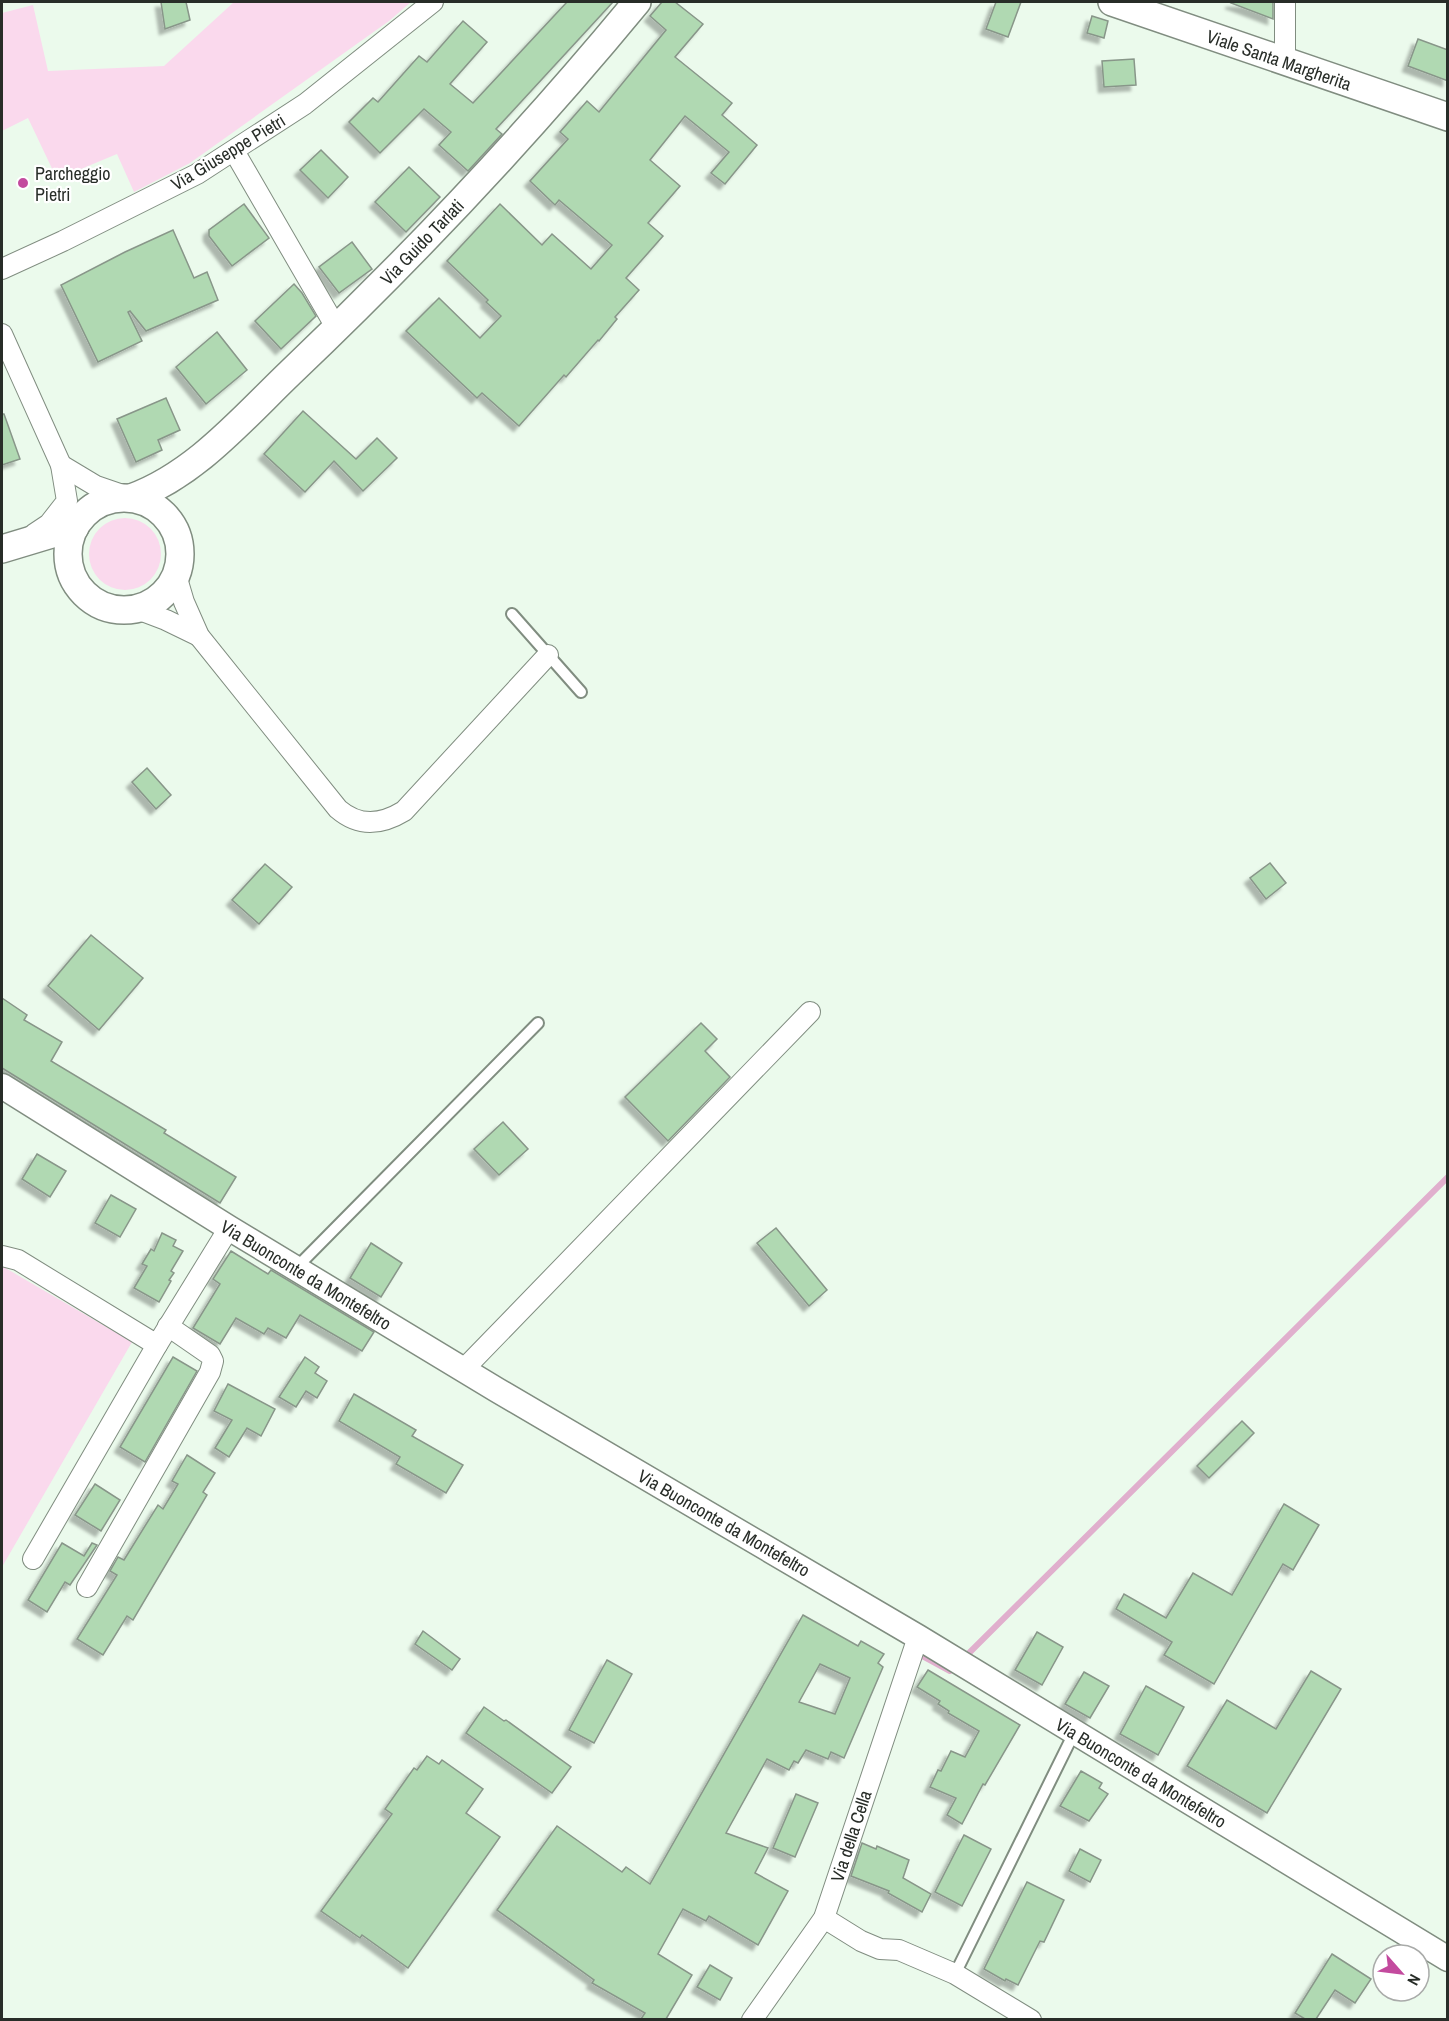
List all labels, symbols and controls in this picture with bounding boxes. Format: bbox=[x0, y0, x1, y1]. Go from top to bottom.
street label: Viale Santa Margherita bbox=[1203, 24, 1355, 96]
street label: Via Giuseppe Pietri bbox=[166, 108, 290, 196]
place label: Parcheggio Pietri bbox=[35, 161, 111, 207]
marker: Parcheggio Pietri bbox=[16, 176, 30, 190]
street label: Via Guido Tarlati bbox=[375, 194, 469, 290]
street label: Via Buonconte da Montefeltro bbox=[216, 1214, 396, 1336]
street label: Via Buonconte da Montefeltro bbox=[633, 1463, 815, 1583]
street label: Via Buonconte da Montefeltro bbox=[1051, 1712, 1231, 1834]
street label: Via della Cella bbox=[824, 1787, 878, 1885]
north arrow bbox=[1371, 1943, 1431, 2003]
text: N bbox=[1402, 1971, 1426, 1989]

